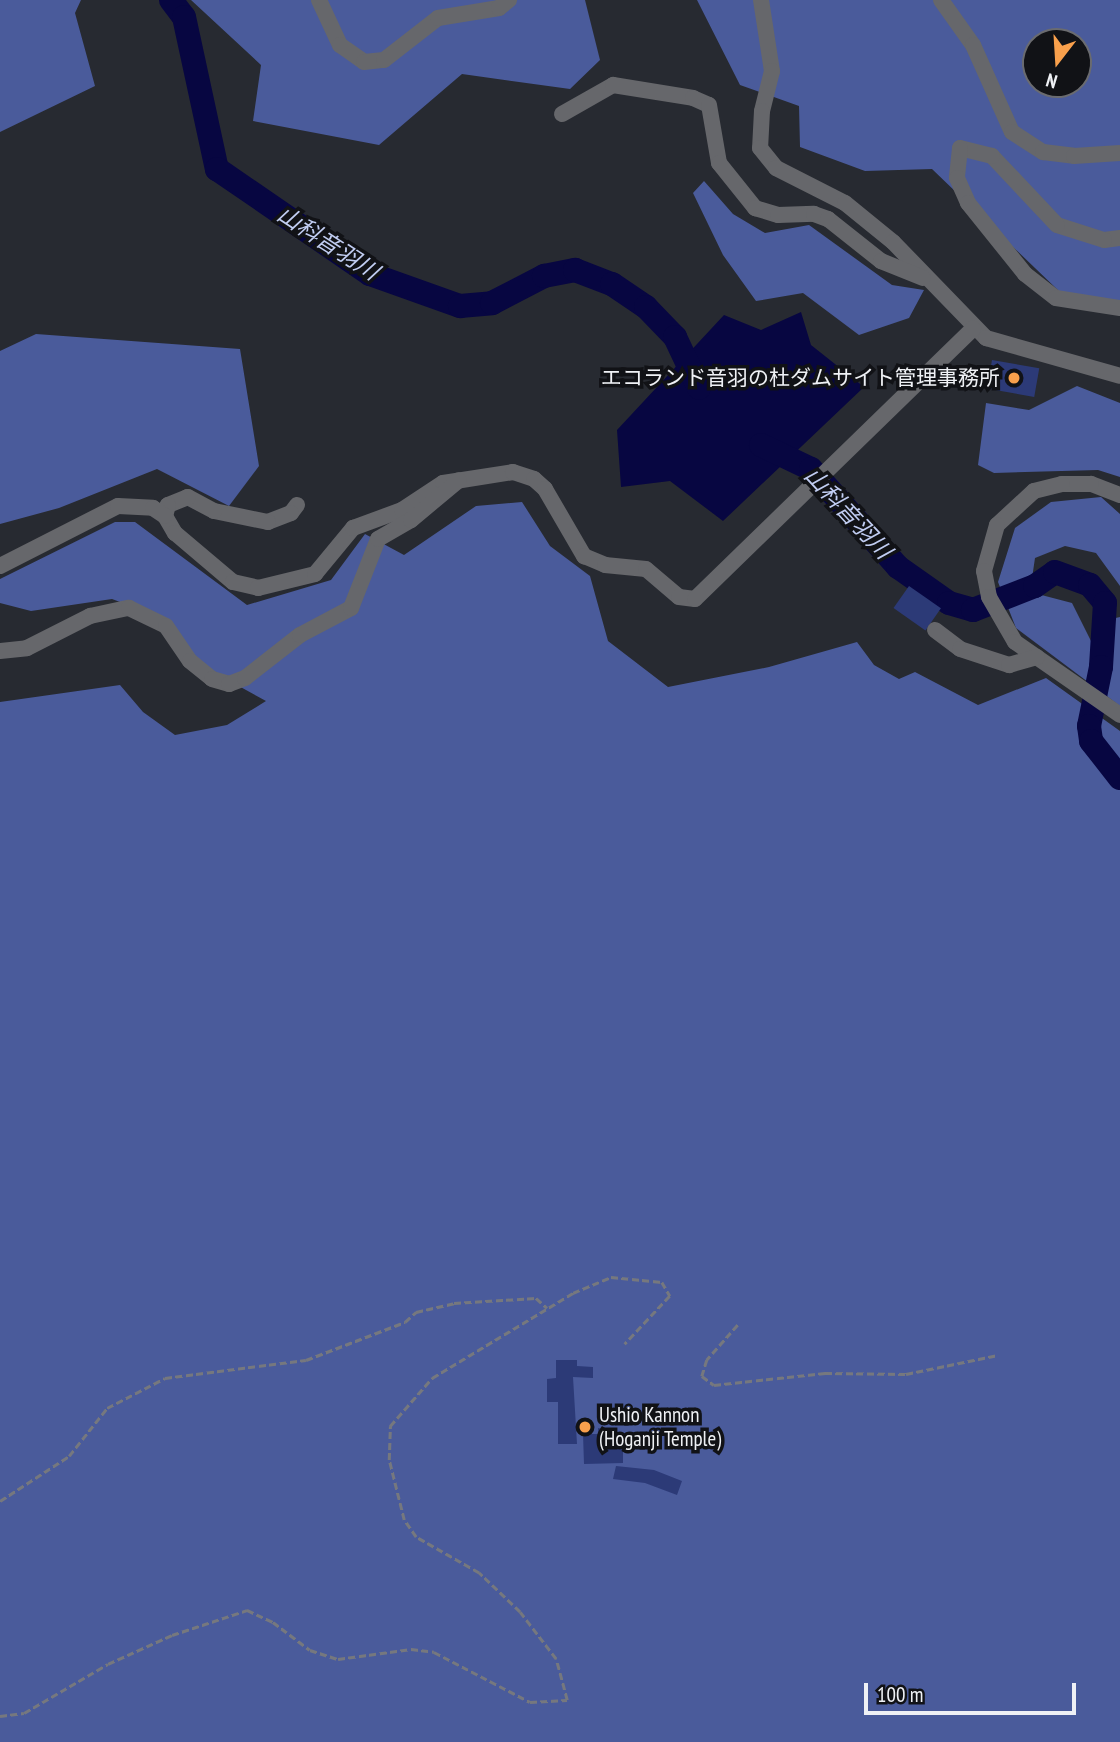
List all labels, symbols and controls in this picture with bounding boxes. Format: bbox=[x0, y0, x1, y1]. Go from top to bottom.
north arrow bbox=[1022, 28, 1092, 98]
text: N bbox=[1043, 68, 1060, 94]
water label: 山科音羽川 bbox=[272, 200, 384, 286]
place label: エコランド音羽の杜ダムサイト管理事務所 bbox=[601, 365, 1000, 391]
marker: エコランド音羽の杜ダムサイト管理事務所 bbox=[1006, 370, 1022, 386]
water label: 山科音羽川 bbox=[799, 462, 897, 564]
place label: Ushio Kannon (Hoganji Temple) bbox=[599, 1402, 722, 1452]
marker: Ushio Kannon (Hoganji Temple) bbox=[577, 1419, 593, 1435]
scale bar bbox=[868, 1668, 1080, 1712]
text: 100 m bbox=[877, 1681, 923, 1708]

